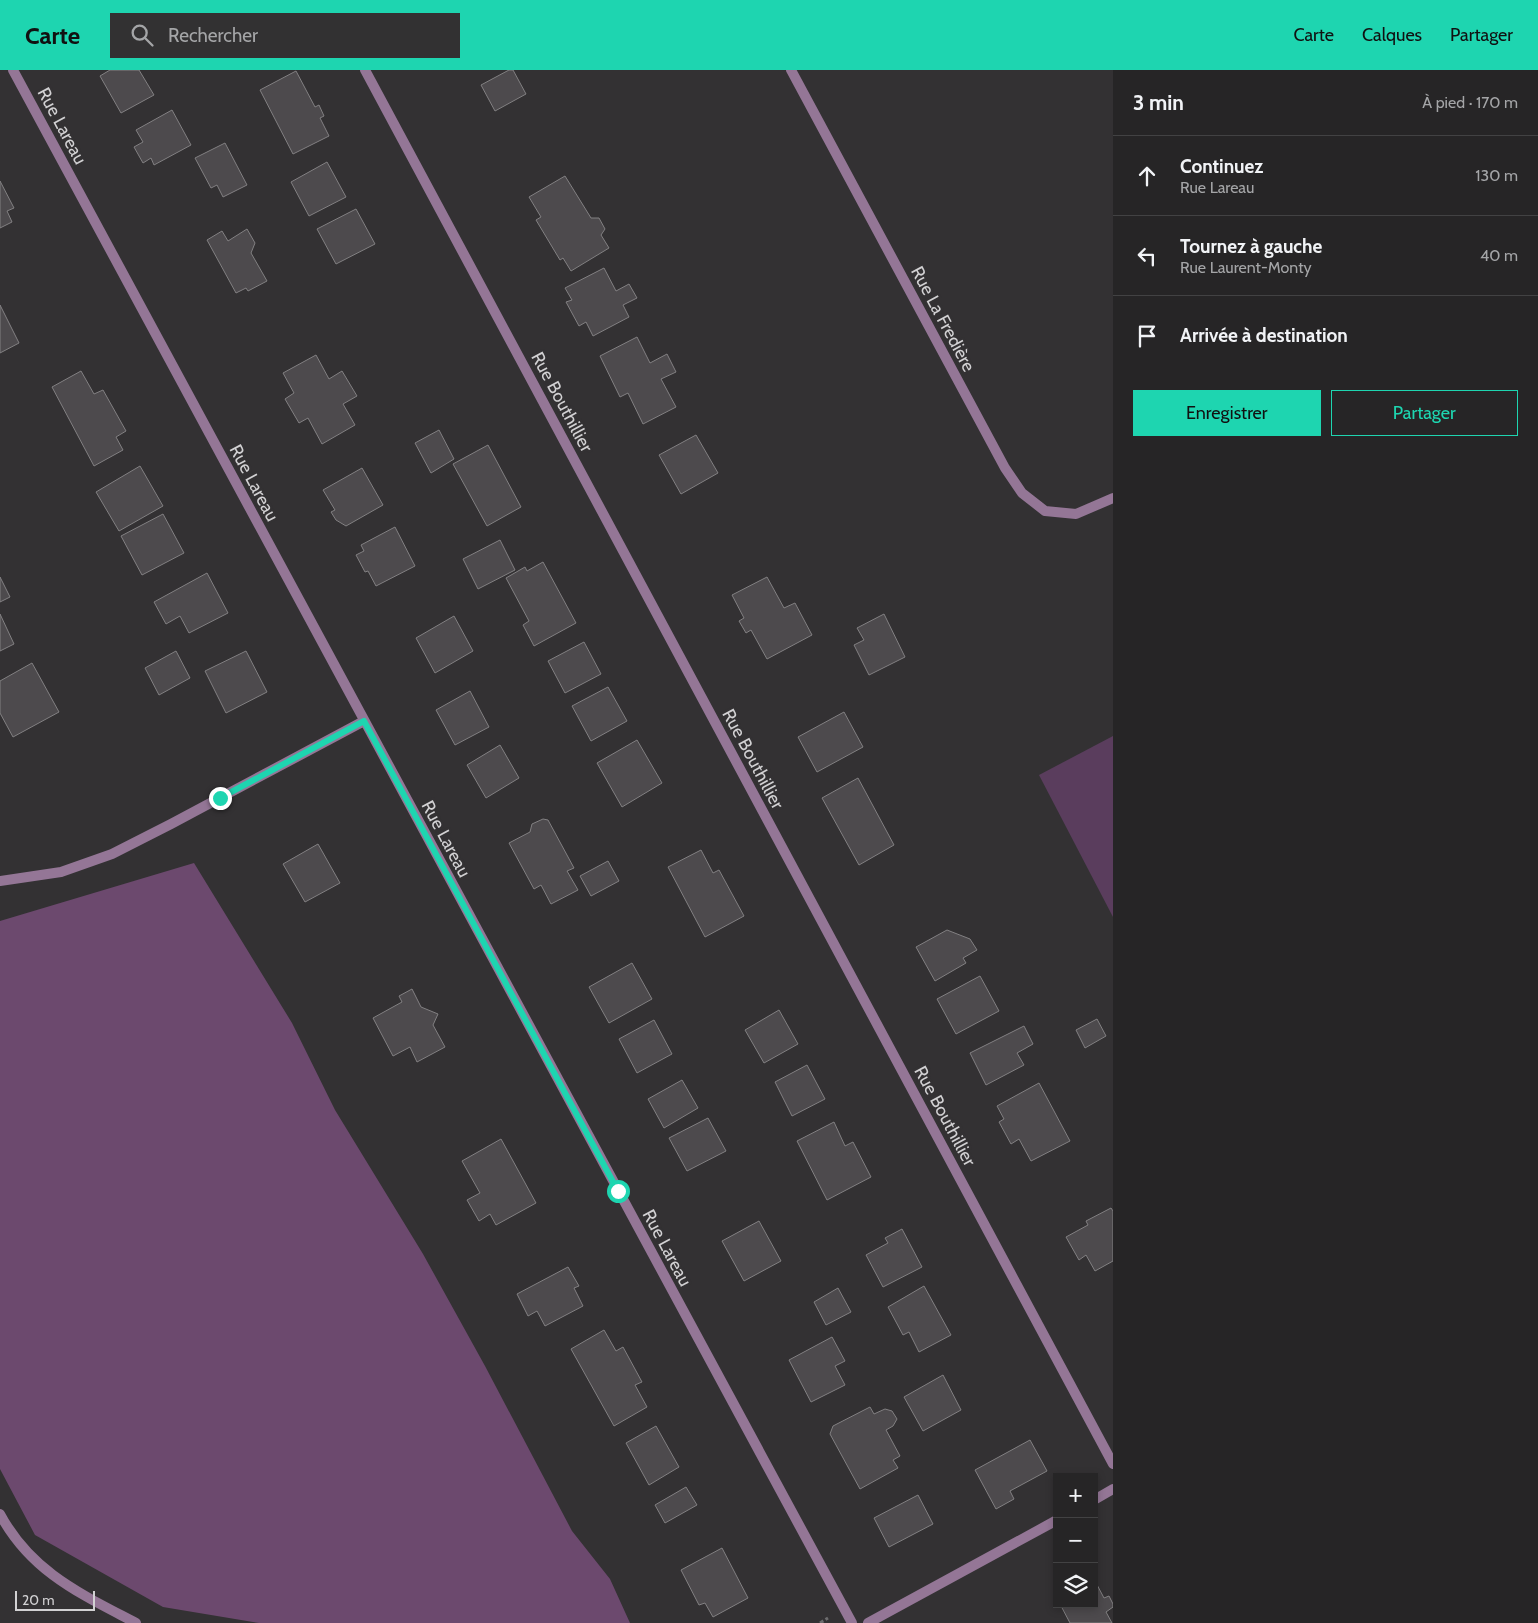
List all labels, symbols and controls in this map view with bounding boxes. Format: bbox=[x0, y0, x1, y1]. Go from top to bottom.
search box bbox=[110, 13, 460, 58]
text: Carte bbox=[25, 21, 80, 50]
icon: search bbox=[128, 21, 156, 49]
text: Rechercher bbox=[168, 24, 258, 47]
text: Carte bbox=[1293, 24, 1334, 46]
text: Calques bbox=[1362, 24, 1422, 46]
text: Partager bbox=[1450, 24, 1513, 46]
street label: Rue Lareau bbox=[33, 84, 91, 168]
text: 3 min bbox=[1133, 90, 1184, 115]
text: À pied · 170 m bbox=[1422, 93, 1518, 112]
text: Continuez bbox=[1180, 155, 1263, 178]
icon: ahead bbox=[1133, 162, 1161, 190]
text: 130 m bbox=[1475, 166, 1518, 185]
text: Rue Lareau bbox=[1180, 178, 1254, 197]
text: Tournez à gauche bbox=[1180, 235, 1322, 258]
icon: left bbox=[1133, 242, 1161, 270]
text: 40 m bbox=[1480, 246, 1518, 265]
text: Rue Laurent-Monty bbox=[1180, 258, 1312, 277]
street label: Rue La Fredière bbox=[906, 263, 980, 375]
icon: arrive bbox=[1133, 322, 1161, 350]
text: Arrivée à destination bbox=[1180, 324, 1348, 347]
street label: Rue Bouthillier bbox=[526, 348, 598, 456]
button: Enregistrer bbox=[1133, 390, 1321, 436]
button: Partager bbox=[1331, 390, 1518, 436]
street label: Rue Lareau bbox=[225, 441, 283, 525]
street label: Rue Bouthillier bbox=[717, 705, 789, 813]
route end bbox=[209, 787, 232, 810]
street label: Rue Lareau bbox=[417, 797, 475, 881]
street label: Rue Bouthillier bbox=[909, 1062, 981, 1170]
route start bbox=[607, 1180, 630, 1203]
street label: Rue Lareau bbox=[638, 1206, 696, 1290]
map controls bbox=[1053, 1473, 1098, 1608]
button: + bbox=[1053, 1473, 1098, 1518]
button: − bbox=[1053, 1518, 1098, 1563]
button: layers bbox=[1053, 1563, 1098, 1608]
scale bar bbox=[15, 1588, 95, 1611]
text: 20 m bbox=[22, 1591, 55, 1609]

